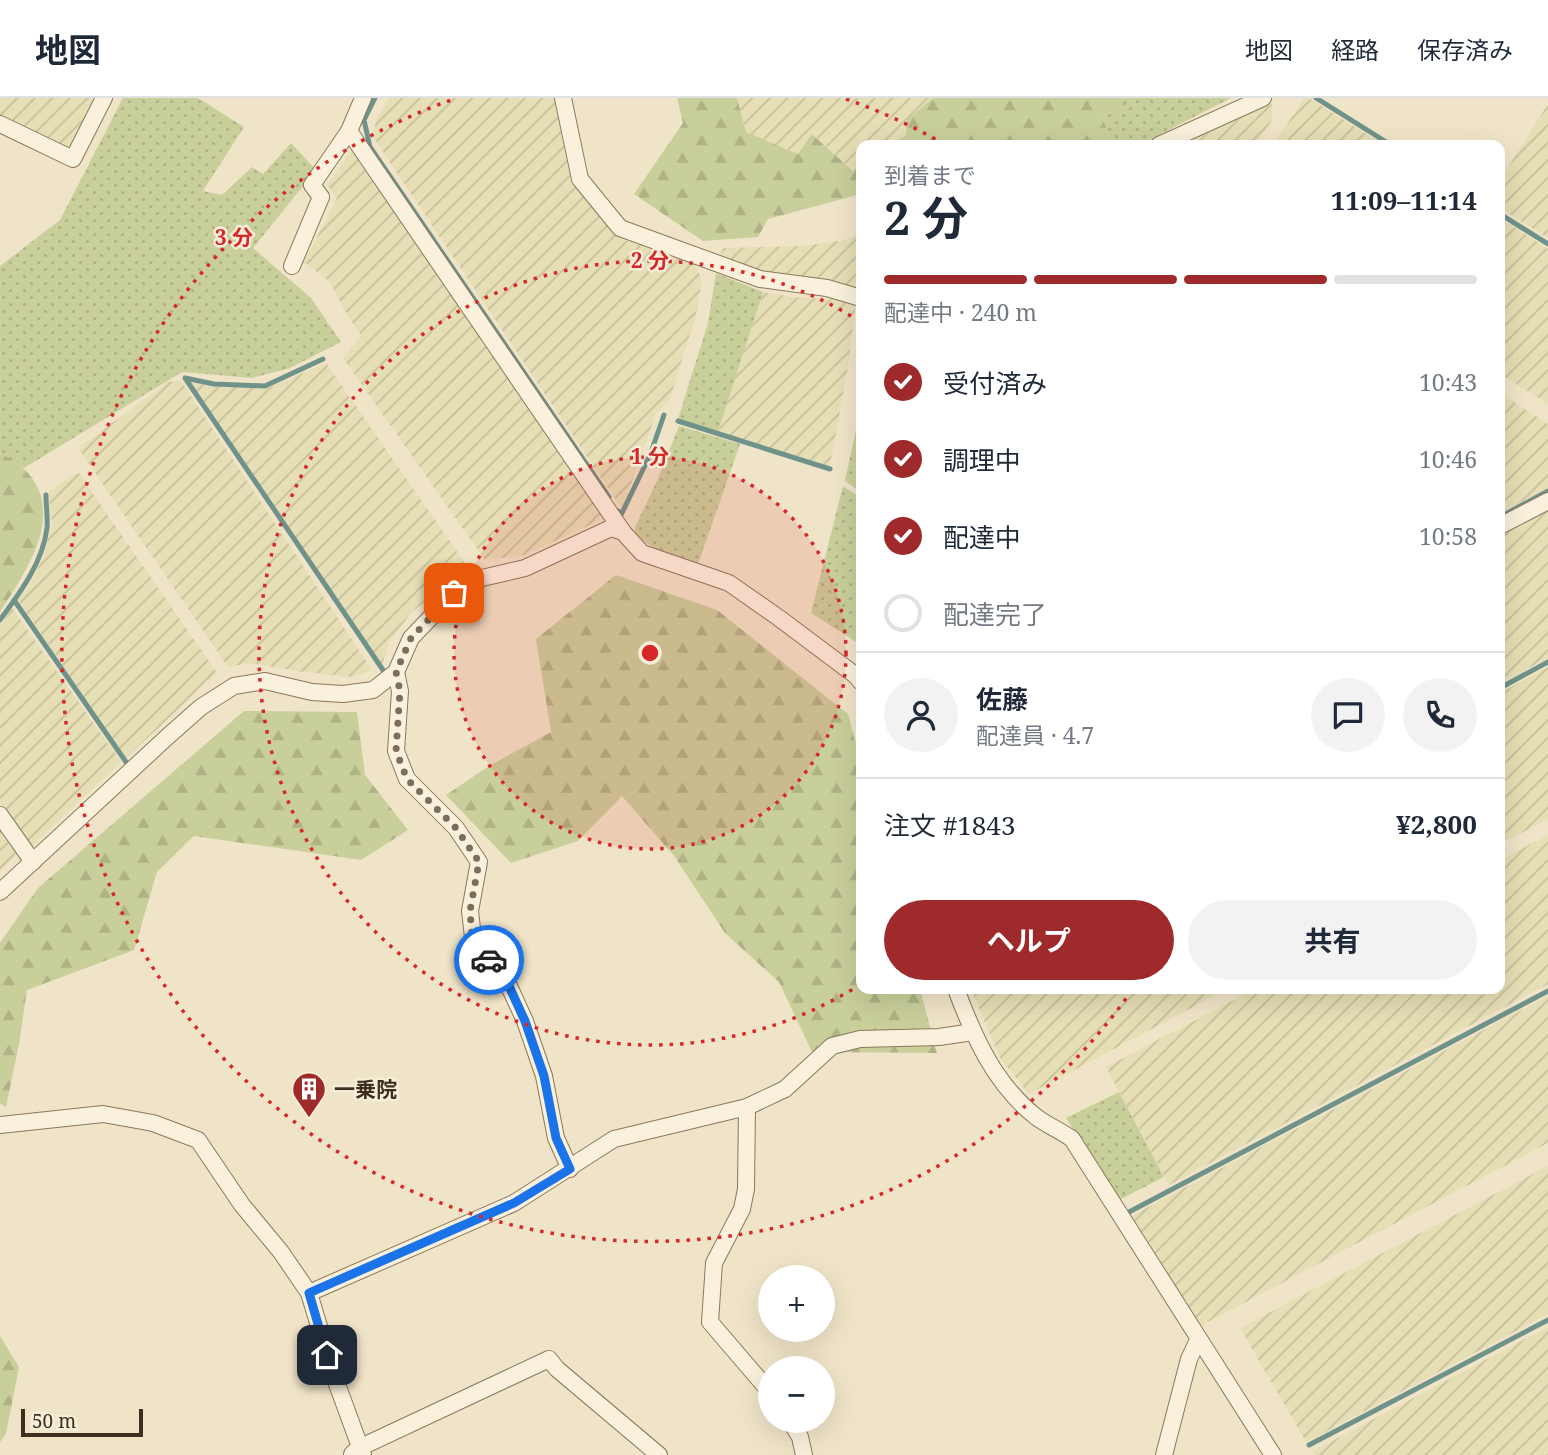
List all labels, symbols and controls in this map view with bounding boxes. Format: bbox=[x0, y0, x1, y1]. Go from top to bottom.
text: 地図 bbox=[35, 27, 101, 72]
text: 地図 bbox=[1245, 33, 1293, 66]
text: 経路 bbox=[1331, 33, 1379, 66]
text: 保存済み bbox=[1417, 33, 1513, 66]
text: 到着まで bbox=[884, 159, 976, 191]
text: 11:09–11:14 bbox=[1331, 182, 1477, 218]
text: 2 分 bbox=[884, 186, 968, 248]
text: 3 分 bbox=[215, 223, 253, 251]
text: 2 分 bbox=[631, 246, 669, 274]
text: 配達中 · 240 m bbox=[884, 296, 1037, 328]
icon: check bbox=[884, 363, 922, 401]
text: 受付済み bbox=[943, 365, 1047, 401]
text: 10:43 bbox=[1419, 366, 1477, 398]
icon: check bbox=[884, 440, 922, 478]
text: 1 分 bbox=[631, 442, 669, 470]
text: 調理中 bbox=[943, 442, 1021, 478]
text: 10:46 bbox=[1419, 443, 1477, 475]
icon: check bbox=[884, 517, 922, 555]
text: 配達中 bbox=[943, 519, 1021, 555]
text: 10:58 bbox=[1419, 520, 1477, 552]
pin bbox=[424, 563, 484, 623]
icon: bag bbox=[435, 574, 473, 612]
text: 配達完了 bbox=[943, 596, 1047, 632]
centre of rings bbox=[638, 641, 662, 665]
button: person bbox=[884, 678, 958, 752]
button: chat bbox=[1311, 678, 1385, 752]
button: phone bbox=[1403, 678, 1477, 752]
text: 佐藤 bbox=[976, 681, 1028, 717]
text: 配達員 · 4.7 bbox=[976, 719, 1094, 751]
text: ¥2,800 bbox=[1396, 806, 1477, 842]
text: 注文 #1843 bbox=[884, 807, 1015, 843]
button: ヘルプ bbox=[884, 900, 1174, 980]
button: 共有 bbox=[1188, 900, 1477, 980]
courier bbox=[454, 925, 524, 995]
icon: car bbox=[470, 941, 508, 979]
building icon: 一乗院 bbox=[290, 1070, 328, 1119]
place label: 一乗院 bbox=[334, 1075, 397, 1103]
map controls bbox=[758, 1265, 835, 1433]
button: + bbox=[758, 1265, 835, 1342]
pin bbox=[297, 1325, 357, 1385]
icon: home bbox=[308, 1336, 346, 1374]
button: − bbox=[758, 1356, 835, 1433]
scale bar bbox=[21, 1406, 144, 1438]
text: 50 m bbox=[32, 1408, 76, 1434]

